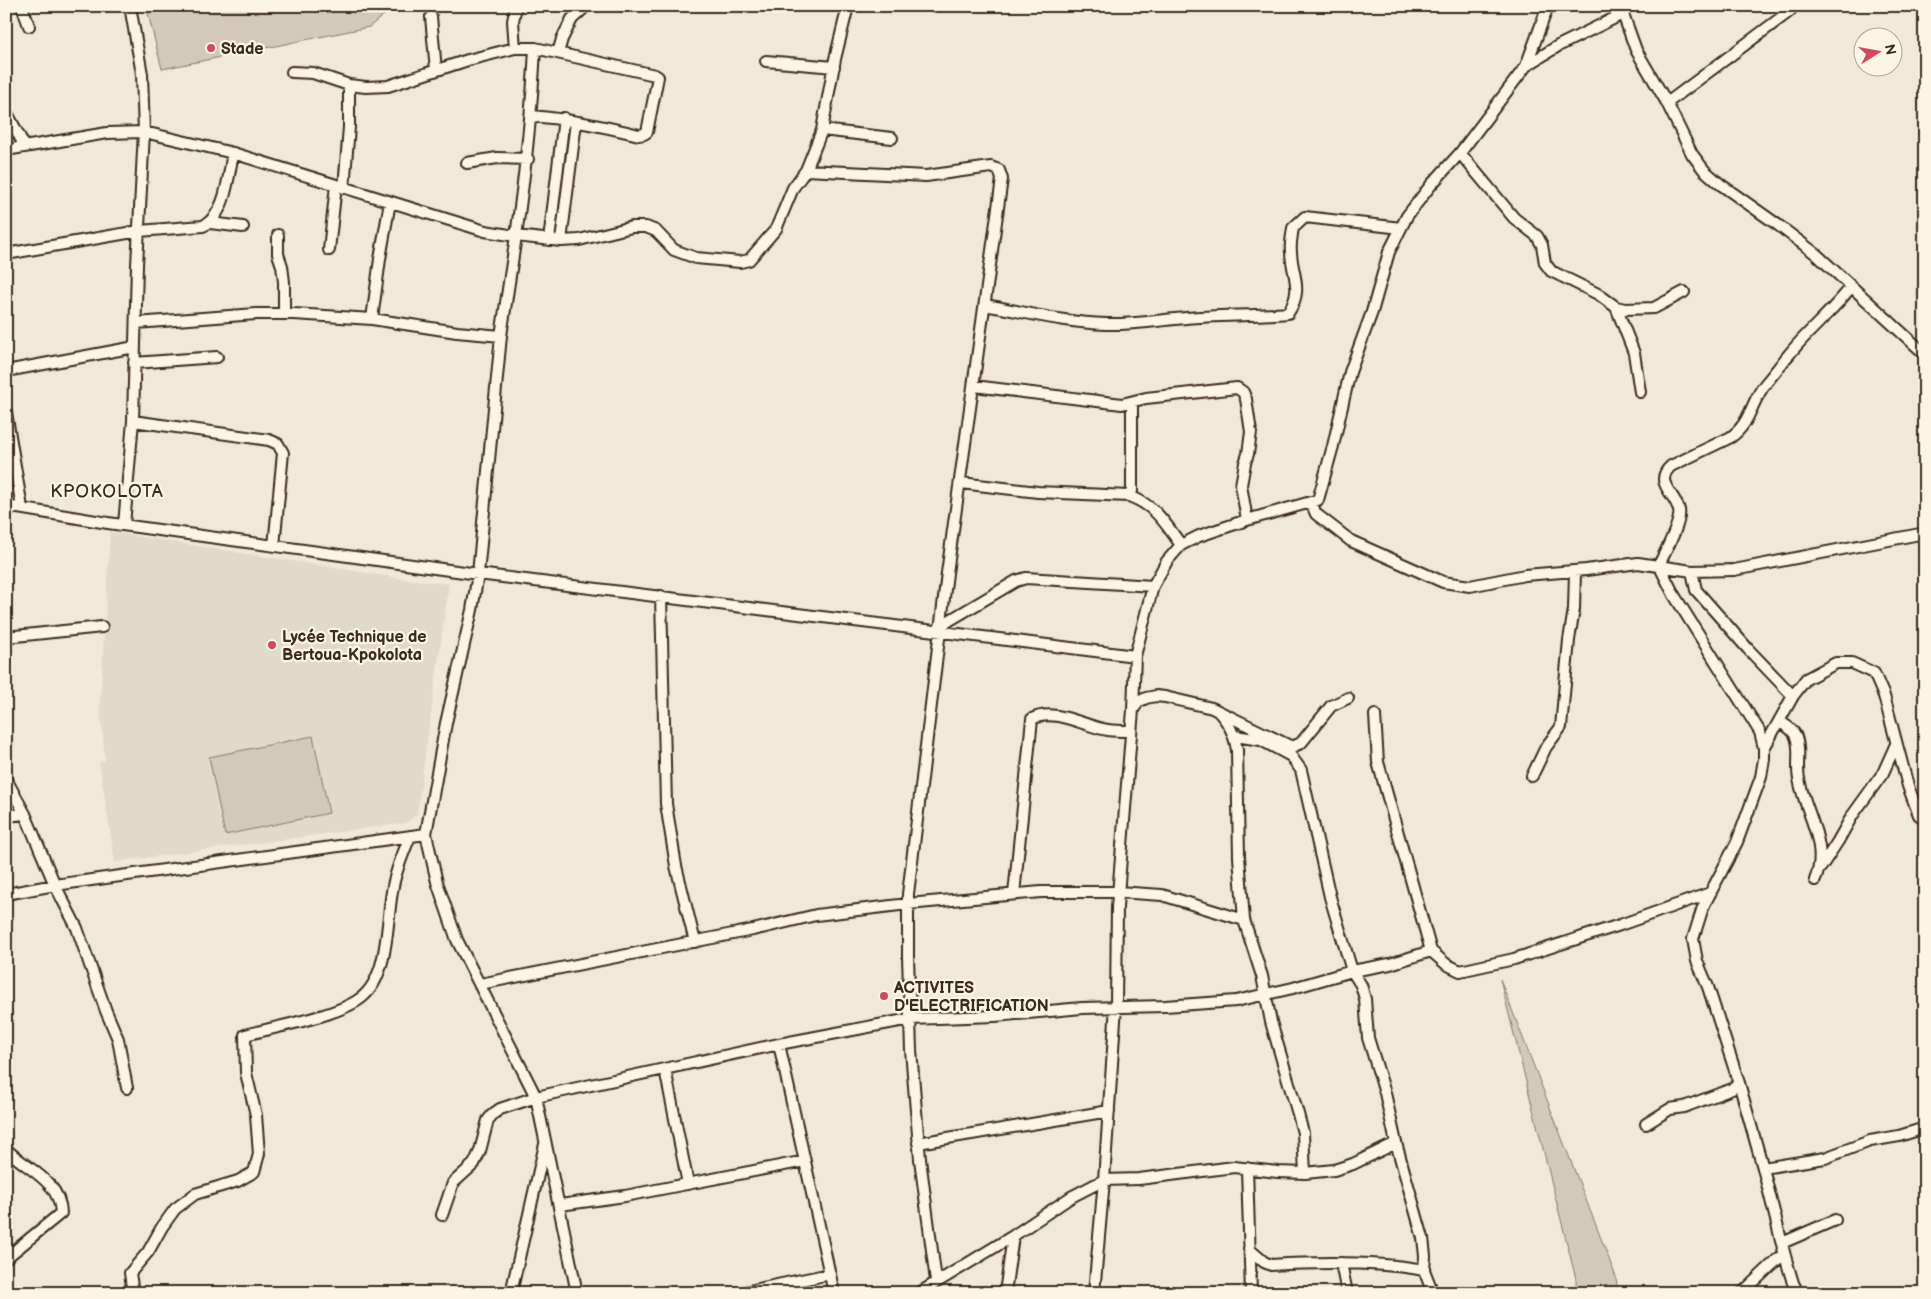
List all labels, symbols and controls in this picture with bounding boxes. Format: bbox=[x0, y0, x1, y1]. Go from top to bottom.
north arrow bbox=[1854, 28, 1904, 78]
place label: Stade bbox=[221, 40, 264, 59]
marker: Stade bbox=[205, 42, 217, 54]
text: N bbox=[1881, 43, 1900, 56]
district label: KPOKOLOTA bbox=[50, 481, 164, 502]
place label: Lycée Technique de Bertoua-Kpokolota bbox=[282, 628, 427, 665]
marker: Lycée Technique de Bertoua-Kpokolota bbox=[266, 639, 278, 651]
place label: ACTIVITES D'ELECTRIFICATION bbox=[893, 979, 1049, 1016]
marker: ACTIVITES D'ELECTRIFICATION bbox=[878, 990, 890, 1002]

